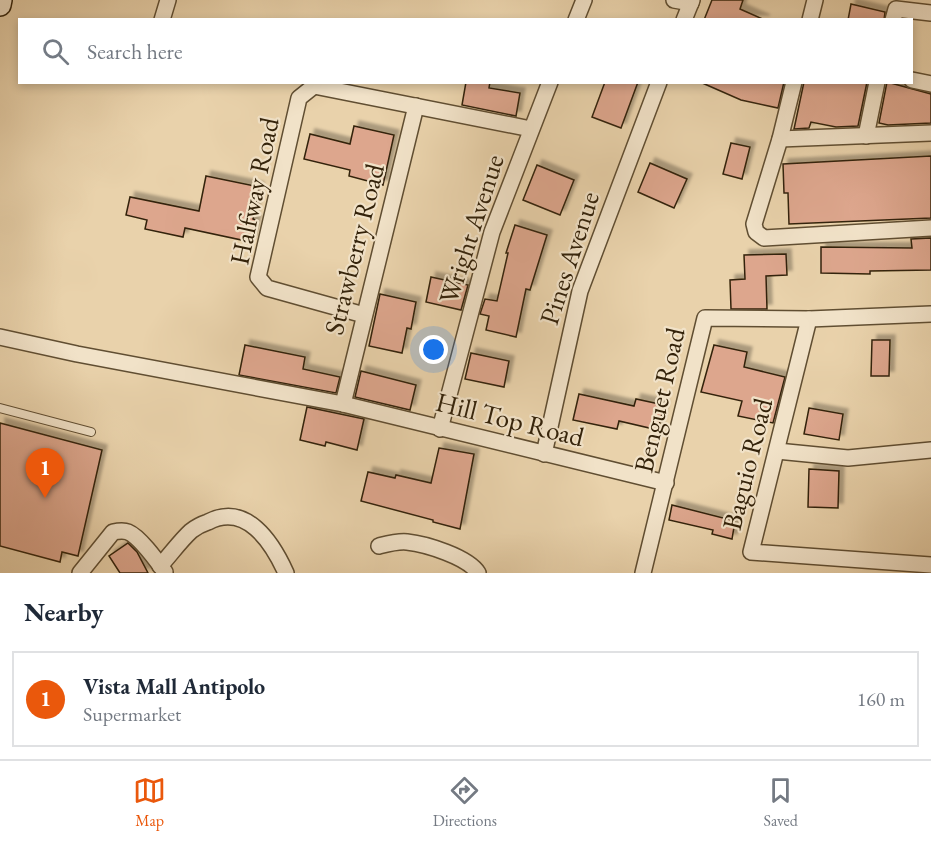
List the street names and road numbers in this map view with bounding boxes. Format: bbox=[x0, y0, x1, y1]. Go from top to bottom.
street label: Halfway Road bbox=[221, 114, 287, 268]
street label: Wright Avenue bbox=[430, 150, 512, 308]
street label: Strawberry Road bbox=[316, 160, 392, 338]
street label: Pines Avenue bbox=[531, 187, 607, 329]
street label: Benguet Road bbox=[625, 324, 693, 476]
street label: Hill Top Road bbox=[432, 384, 588, 454]
street label: Baguio Road bbox=[714, 394, 780, 533]

